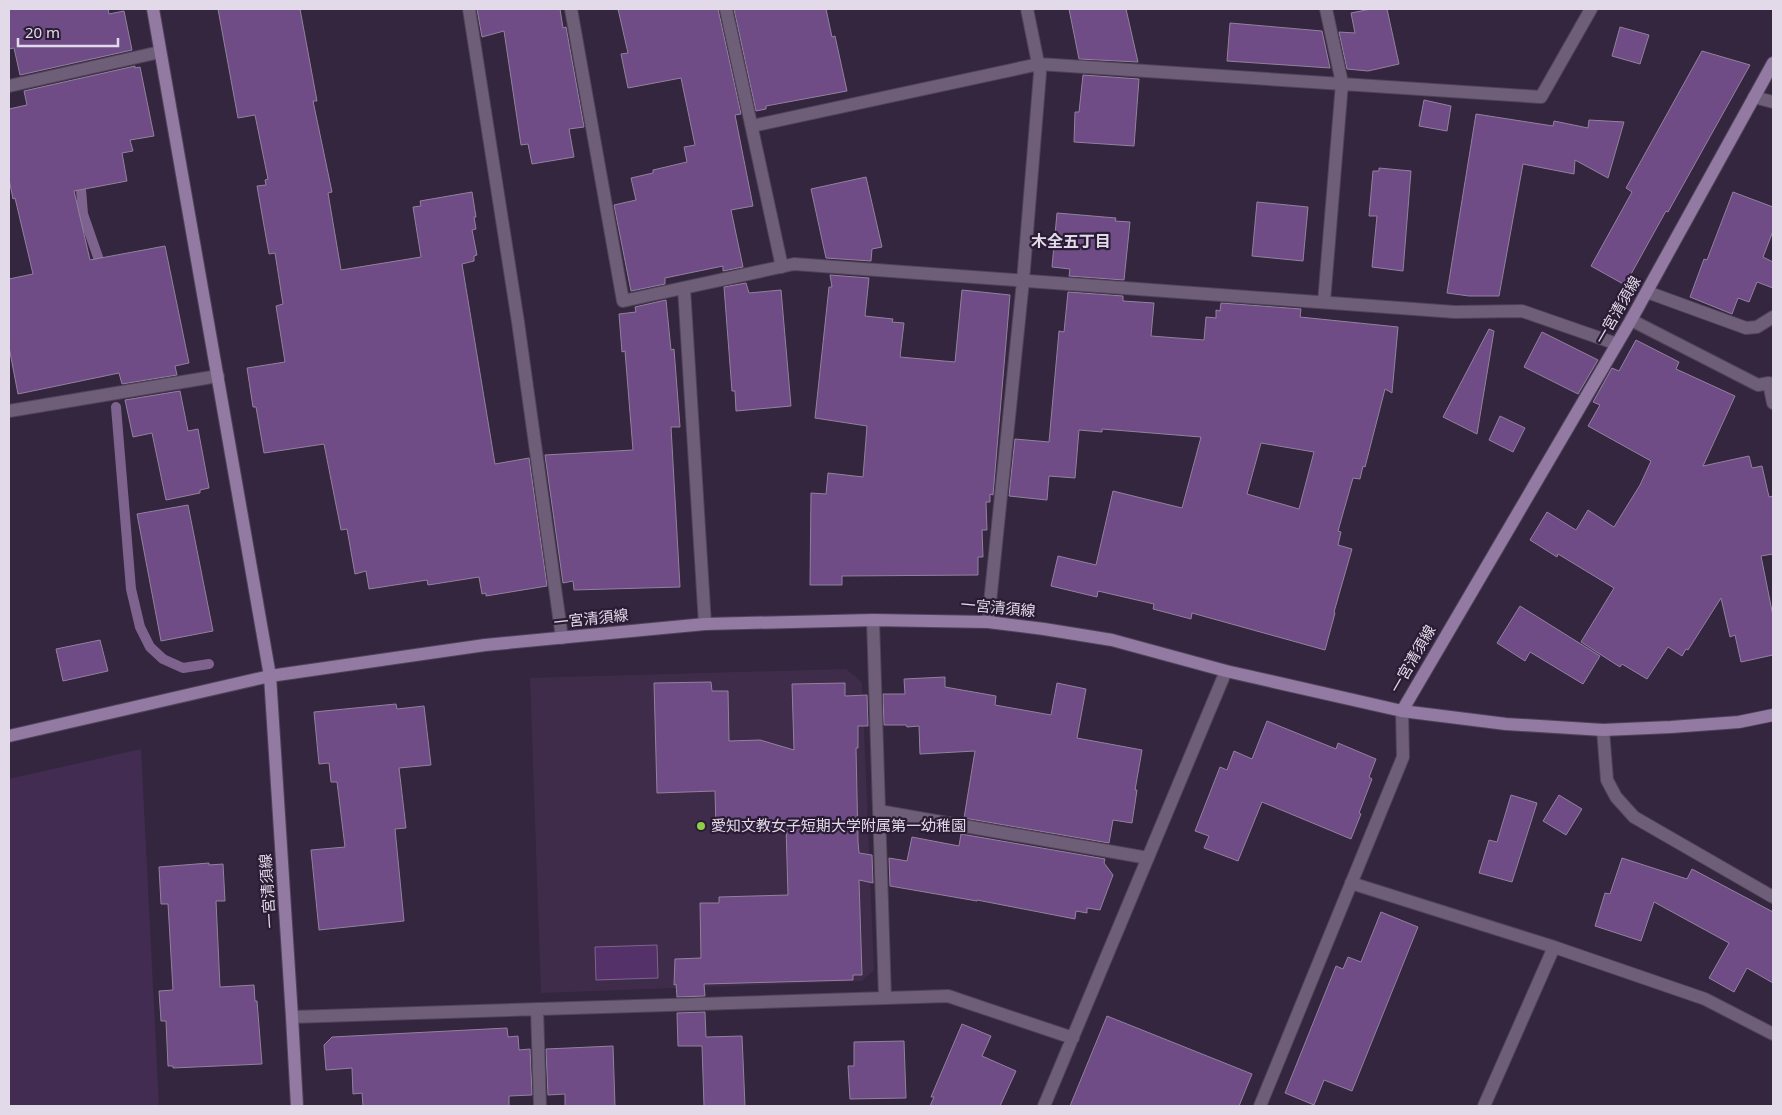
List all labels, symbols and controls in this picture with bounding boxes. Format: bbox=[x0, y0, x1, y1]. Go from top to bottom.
scale bar bbox=[18, 15, 118, 47]
text: 20 m bbox=[25, 22, 60, 42]
district label: 木全五丁目 bbox=[1031, 230, 1111, 252]
street label: 一宮清須線 bbox=[1590, 272, 1645, 347]
street label: 一宮清須線 bbox=[960, 594, 1036, 620]
street label: 一宮清須線 bbox=[553, 604, 629, 632]
street label: 一宮清須線 bbox=[1385, 621, 1440, 696]
place label: 愛知文教女子短期大学附属第一幼稚園 bbox=[711, 815, 966, 835]
marker: 愛知文教女子短期大学附属第一幼稚園 bbox=[695, 820, 707, 832]
street label: 一宮清須線 bbox=[254, 853, 280, 929]

